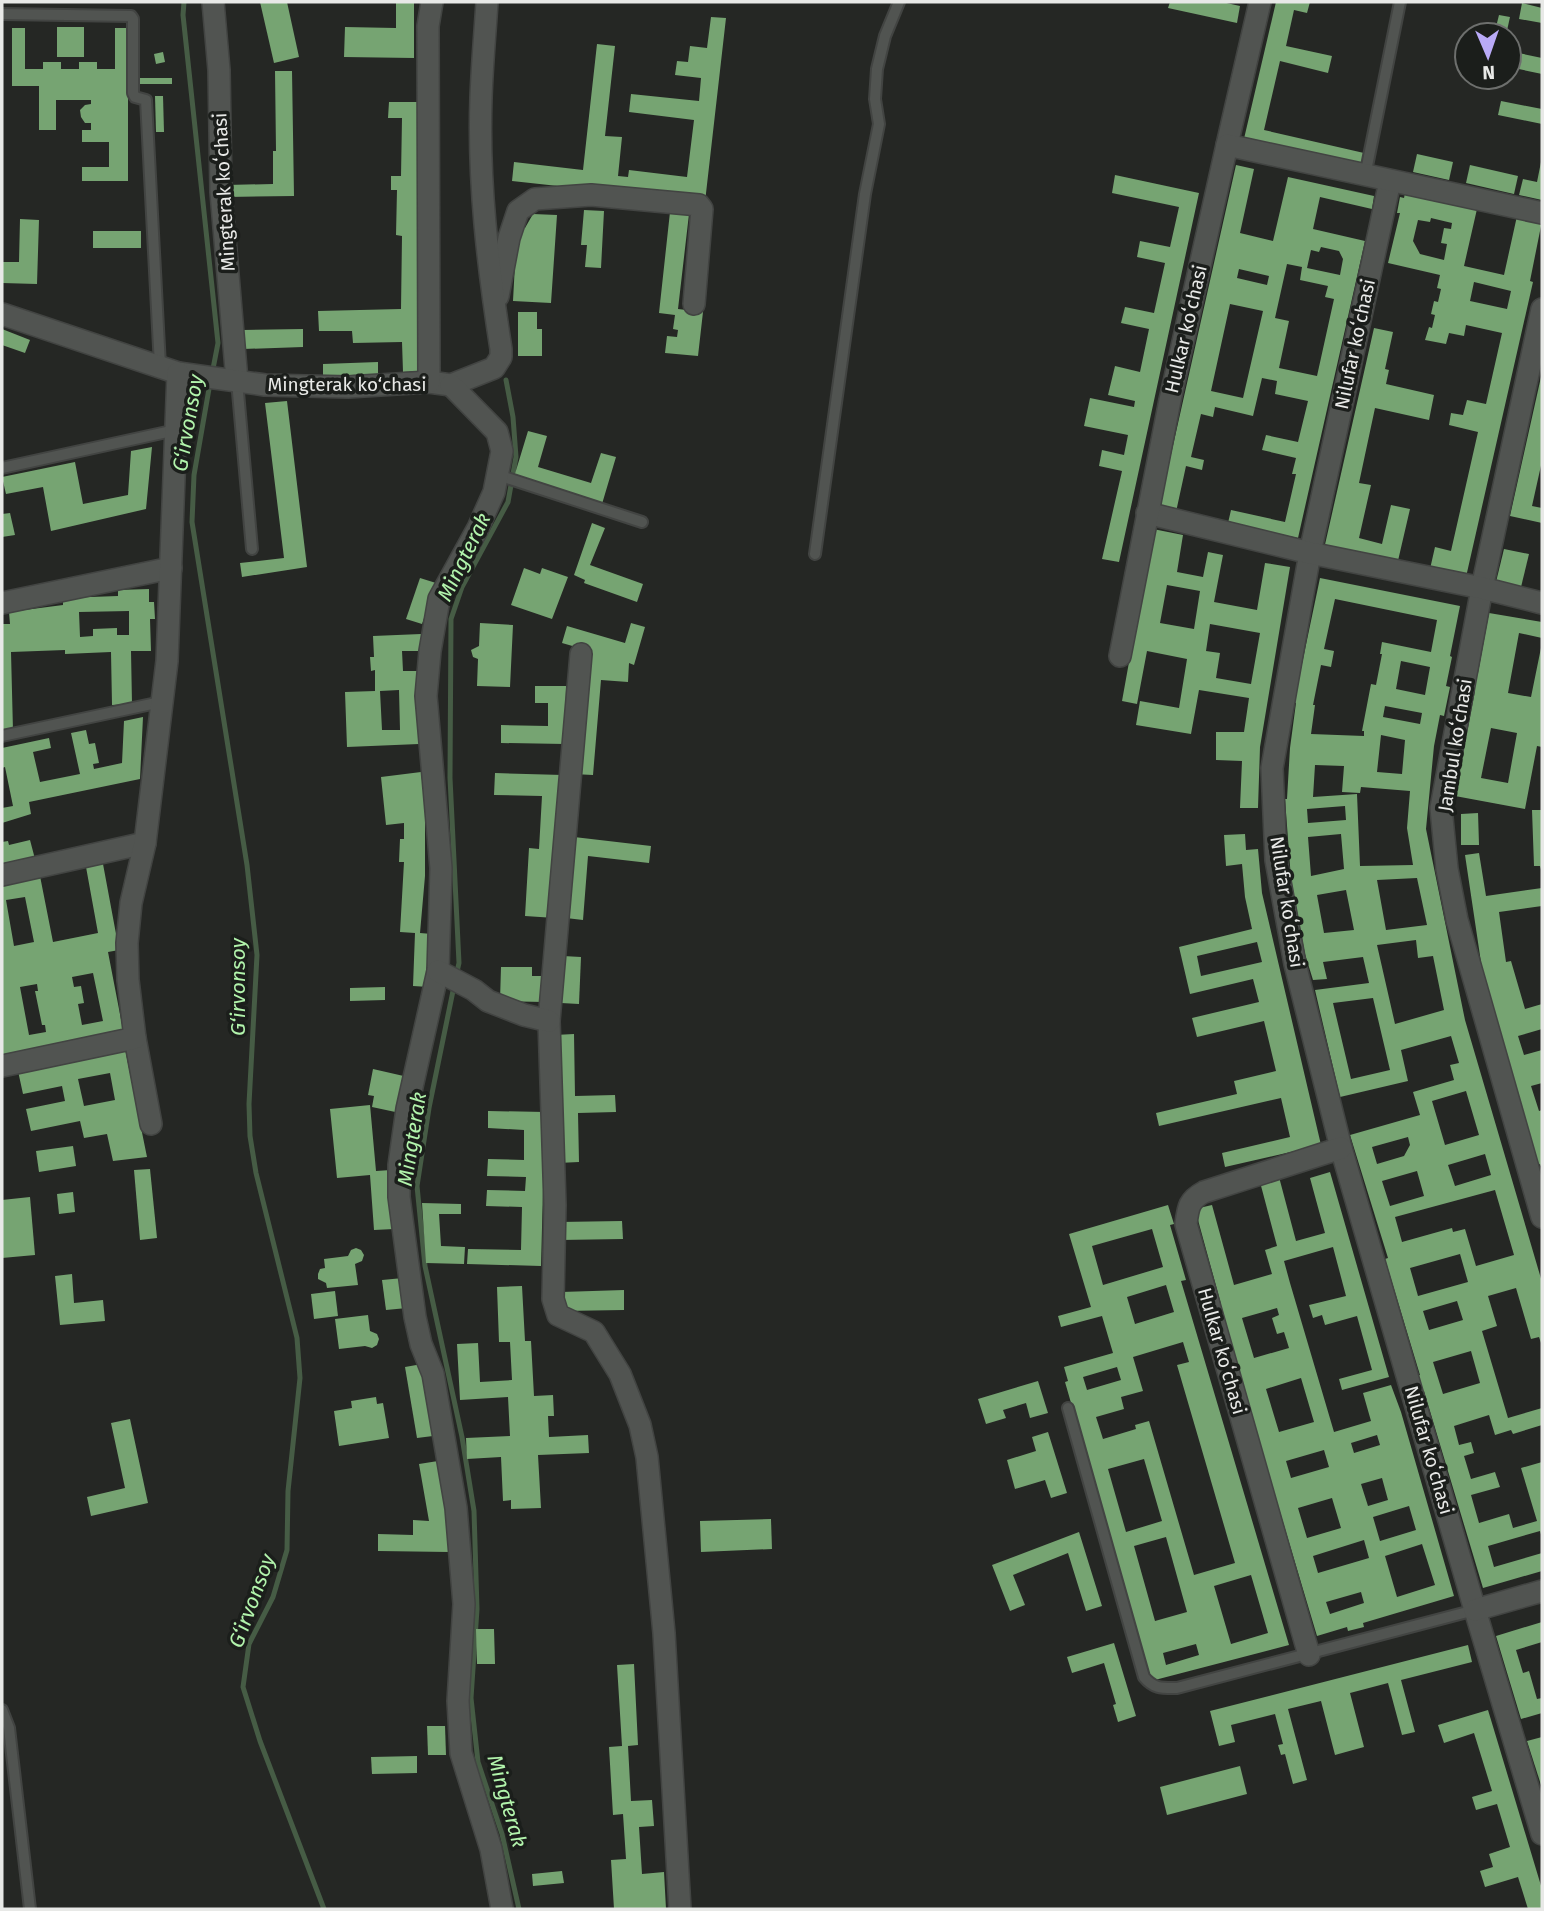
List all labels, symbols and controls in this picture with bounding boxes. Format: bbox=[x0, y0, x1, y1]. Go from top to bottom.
north arrow bbox=[1453, 21, 1523, 91]
text: N bbox=[1482, 61, 1495, 84]
street label: Mingterak koʻchasi bbox=[208, 112, 240, 272]
street label: Hulkar koʻchasi bbox=[1160, 263, 1212, 395]
street label: Nilufar koʻchasi bbox=[1330, 277, 1380, 411]
water label: G‘irvonsoy bbox=[167, 372, 209, 473]
street label: Mingterak ko‘chasi bbox=[267, 373, 427, 396]
water label: Mingterak bbox=[431, 509, 497, 605]
street label: Jambul koʻchasi bbox=[1433, 677, 1477, 813]
street label: Nilufar koʻchasi bbox=[1265, 835, 1309, 969]
water label: G‘irvonsoy bbox=[225, 937, 251, 1036]
water label: Mingterak bbox=[392, 1090, 432, 1188]
street label: Hulkar koʻchasi bbox=[1193, 1285, 1251, 1417]
street label: Nilufar koʻchasi bbox=[1400, 1383, 1458, 1517]
water label: G‘irvonsoy bbox=[223, 1550, 281, 1651]
water label: Mingterak bbox=[481, 1752, 533, 1850]

